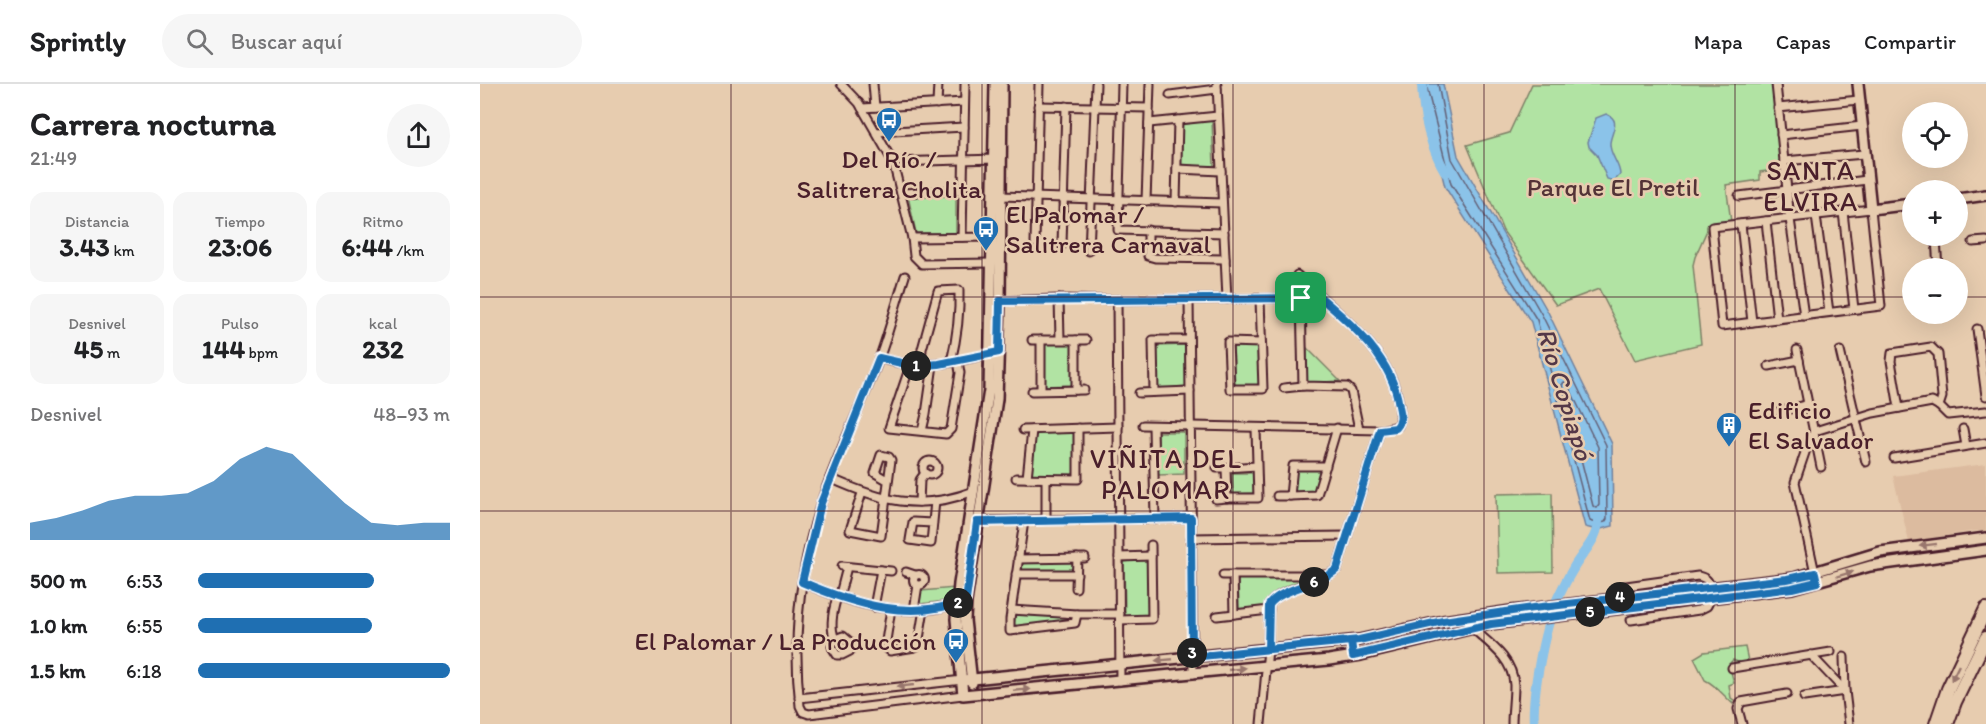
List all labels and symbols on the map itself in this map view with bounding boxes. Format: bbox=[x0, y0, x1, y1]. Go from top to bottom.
bus stop icon: Del Río / Salitrera Cholita bbox=[874, 105, 904, 143]
place label: Del Río / Salitrera Cholita bbox=[797, 143, 982, 205]
district label: SANTA ELVIRA bbox=[1763, 154, 1859, 218]
park label: Parque El Pretil bbox=[1527, 171, 1699, 203]
place label: El Palomar / Salitrera Carnaval bbox=[1006, 198, 1211, 260]
bus stop icon: El Palomar / Salitrera Carnaval bbox=[971, 214, 1001, 252]
pin bbox=[1275, 272, 1326, 323]
water label: Río Copiapó bbox=[1530, 324, 1602, 465]
pin: 1 bbox=[901, 351, 931, 381]
place label: Edificio El Salvador bbox=[1748, 394, 1873, 456]
building icon: Edificio El Salvador bbox=[1714, 410, 1744, 448]
district label: VIÑITA DEL PALOMAR bbox=[1090, 442, 1242, 506]
one-way arrow bbox=[1918, 540, 1937, 550]
pin: 6 bbox=[1299, 567, 1329, 597]
one-way arrow bbox=[1836, 569, 1854, 578]
pin: 4 bbox=[1605, 582, 1635, 612]
pin: 2 bbox=[943, 588, 973, 618]
pin: 5 bbox=[1575, 597, 1605, 627]
place label: El Palomar / La Producción bbox=[634, 625, 936, 657]
bus stop icon: El Palomar / La Producción bbox=[941, 626, 971, 664]
pin: 3 bbox=[1177, 638, 1207, 668]
one-way arrow bbox=[1154, 655, 1173, 665]
one-way arrow bbox=[1227, 664, 1246, 674]
one-way arrow bbox=[1951, 665, 1960, 682]
one-way arrow bbox=[895, 681, 914, 691]
one-way arrow bbox=[1012, 685, 1031, 695]

